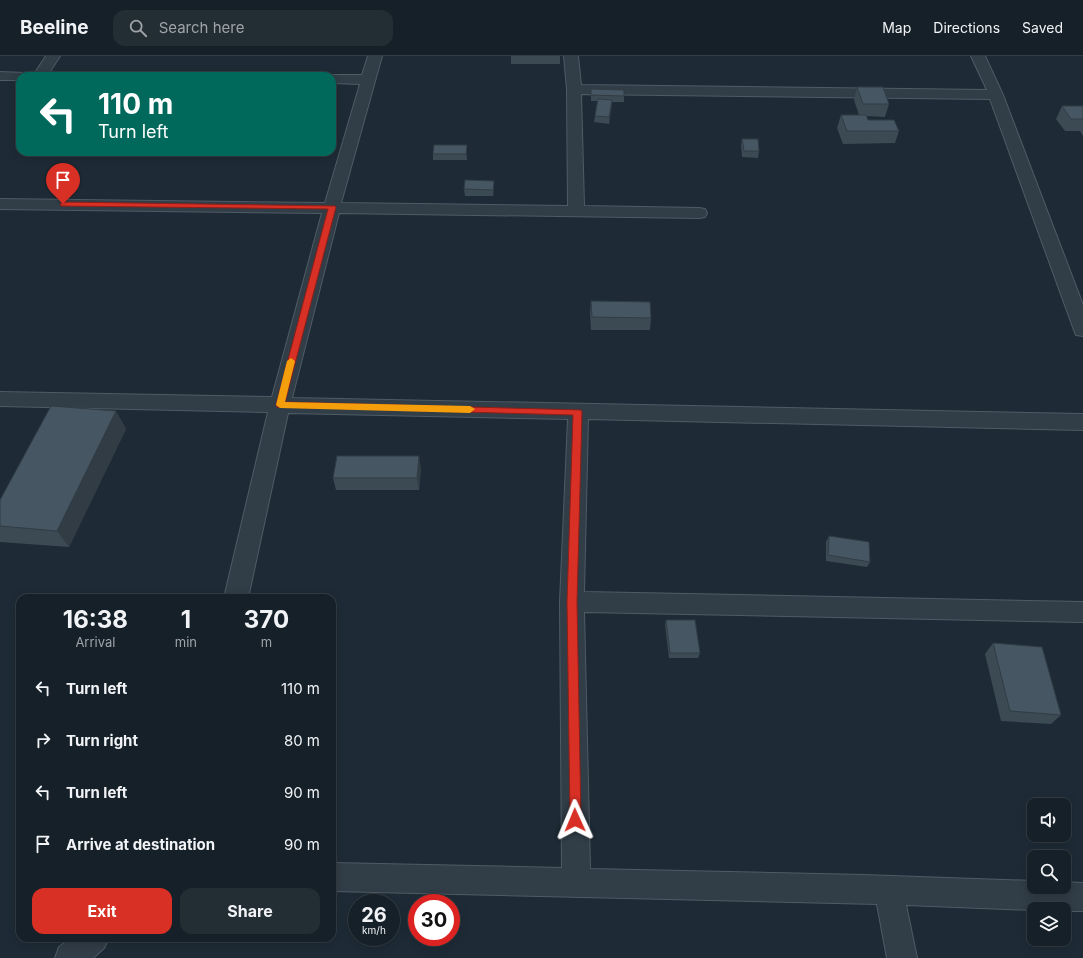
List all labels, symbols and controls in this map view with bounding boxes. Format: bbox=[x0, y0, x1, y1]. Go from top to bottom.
search box bbox=[113, 10, 393, 46]
text: Beeline bbox=[20, 16, 89, 39]
icon: search bbox=[127, 17, 149, 39]
text: Search here bbox=[159, 18, 244, 37]
text: Map bbox=[882, 19, 911, 36]
text: Directions bbox=[933, 19, 1000, 36]
text: Saved bbox=[1022, 19, 1063, 36]
text: 110 m bbox=[98, 87, 173, 121]
icon: left bbox=[32, 88, 84, 140]
text: Turn left bbox=[98, 121, 168, 142]
pin bbox=[46, 163, 80, 204]
icon: arrive bbox=[52, 169, 74, 191]
text: 16:38 bbox=[63, 605, 128, 634]
text: 1 bbox=[181, 605, 191, 634]
text: 370 bbox=[244, 605, 289, 634]
text: Arrival bbox=[75, 634, 115, 650]
text: min bbox=[175, 634, 197, 650]
text: m bbox=[261, 634, 272, 650]
icon: left bbox=[32, 677, 54, 699]
text: Turn left bbox=[66, 679, 127, 698]
text: 110 m bbox=[281, 679, 320, 698]
icon: right bbox=[32, 729, 54, 751]
text: Turn right bbox=[66, 731, 138, 750]
text: 80 m bbox=[284, 731, 320, 750]
icon: left bbox=[32, 781, 54, 803]
text: Turn left bbox=[66, 783, 127, 802]
text: 90 m bbox=[284, 783, 320, 802]
map controls bbox=[1027, 798, 1071, 946]
button: sound bbox=[1027, 798, 1071, 842]
position arrow bbox=[554, 799, 596, 841]
icon: arrive bbox=[32, 833, 54, 855]
text: Arrive at destination bbox=[66, 835, 215, 854]
text: 90 m bbox=[284, 835, 320, 854]
button: search bbox=[1027, 850, 1071, 894]
button: Exit bbox=[32, 888, 172, 934]
button: Share bbox=[180, 888, 320, 934]
speed limit sign: 30 bbox=[408, 894, 460, 946]
button: layers bbox=[1027, 902, 1071, 946]
text: 26 bbox=[361, 903, 387, 927]
text: km/h bbox=[362, 924, 386, 936]

